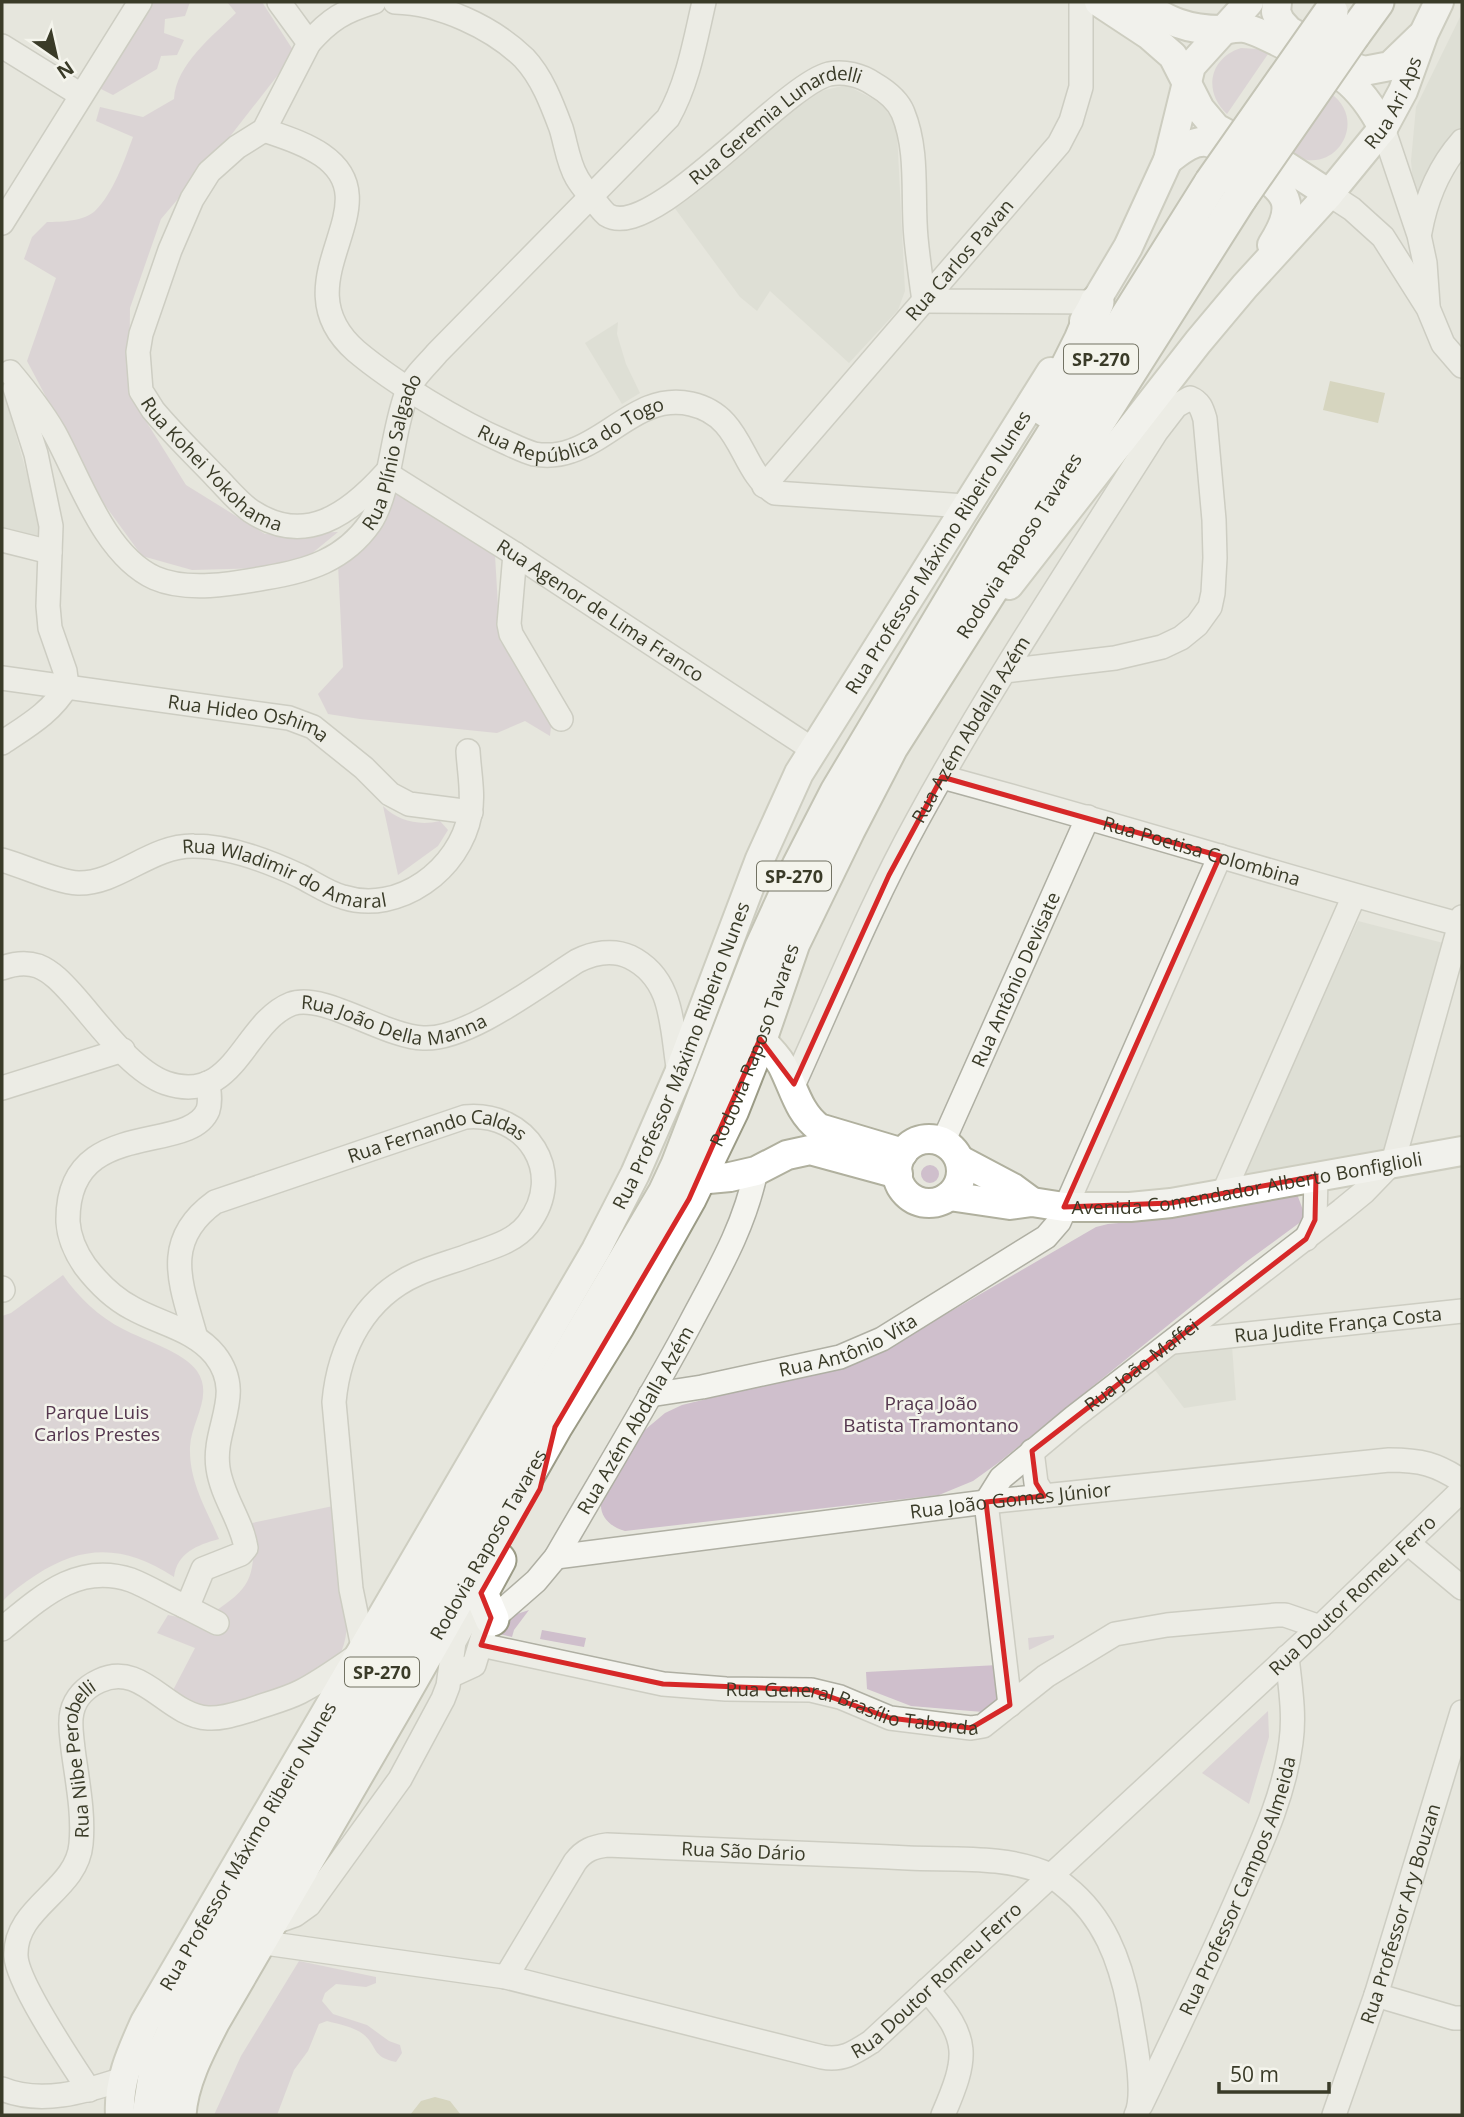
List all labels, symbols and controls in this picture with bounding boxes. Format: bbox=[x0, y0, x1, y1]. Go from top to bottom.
north arrow bbox=[21, 21, 91, 91]
street label: Rua Ari Aps bbox=[1358, 53, 1427, 154]
text: N bbox=[52, 55, 79, 85]
street label: Rua Geremia Lunardelli bbox=[683, 60, 866, 191]
street label: Rua Carlos Pavan bbox=[899, 193, 1019, 326]
road number: SP-270 bbox=[1064, 344, 1138, 374]
street label: Rua Plínio Salgado bbox=[356, 368, 428, 536]
street label: Rua República do Togo bbox=[473, 391, 667, 468]
street label: Rua Kohei Yokohama bbox=[135, 392, 285, 537]
street label: Rua Professor Máximo Ribeiro Nunes bbox=[839, 405, 1037, 699]
street label: Rodovia Raposo Tavares bbox=[950, 448, 1088, 644]
street label: Rua Agenor de Lima Franco bbox=[492, 533, 709, 688]
street label: Rua Azém Abdalla Azém bbox=[905, 631, 1036, 828]
street label: Rua Hideo Oshima bbox=[166, 688, 334, 748]
street label: Rua Poetisa Colombina bbox=[1100, 810, 1303, 892]
street label: Rua Wladimir do Amaral bbox=[181, 833, 388, 914]
road number: SP-270 bbox=[757, 862, 831, 890]
street label: Rua Antônio Devisate bbox=[965, 888, 1066, 1071]
street label: Rua Professor Máximo Ribeiro Nunes bbox=[606, 898, 756, 1214]
street label: Rodovia Raposo Tavares bbox=[703, 940, 805, 1151]
street label: Rua João Della Manna bbox=[300, 989, 491, 1052]
street label: Rua Fernando Caldas bbox=[344, 1103, 533, 1169]
street label: Avenida Comendador Alberto Bonfiglioli bbox=[1071, 1145, 1424, 1220]
street label: Rua Judite França Costa bbox=[1233, 1300, 1443, 1348]
street label: Rua Antônio Vita bbox=[776, 1307, 922, 1383]
street label: Rua João Maffei bbox=[1079, 1312, 1204, 1418]
street label: Rua Azém Abdalla Azém bbox=[571, 1321, 700, 1519]
park label: Praça João Batista Tramontano bbox=[843, 1390, 1019, 1438]
park label: Parque Luis Carlos Prestes bbox=[34, 1399, 160, 1447]
street label: Rodovia Raposo Tavares bbox=[424, 1444, 553, 1645]
street label: Rua João Gomes Júnior bbox=[908, 1476, 1113, 1525]
street label: Rua Doutor Romeu Ferro bbox=[1263, 1509, 1442, 1681]
road number: SP-270 bbox=[345, 1658, 419, 1686]
street label: Rua Nibe Perobelli bbox=[57, 1673, 101, 1839]
street label: Rua General Brasílio Taborda bbox=[725, 1676, 980, 1741]
street label: Rua Professor Máximo Ribeiro Nunes bbox=[153, 1697, 342, 1995]
street label: Rua Professor Campos Almeida bbox=[1173, 1754, 1302, 2020]
street label: Rua Professor Ary Bouzan bbox=[1354, 1800, 1446, 2028]
street label: Rua São Dário bbox=[681, 1835, 806, 1866]
street label: Rua Doutor Romeu Ferro bbox=[846, 1896, 1027, 2064]
scale bar bbox=[1219, 2050, 1329, 2094]
text: 50 m bbox=[1230, 2060, 1279, 2088]

